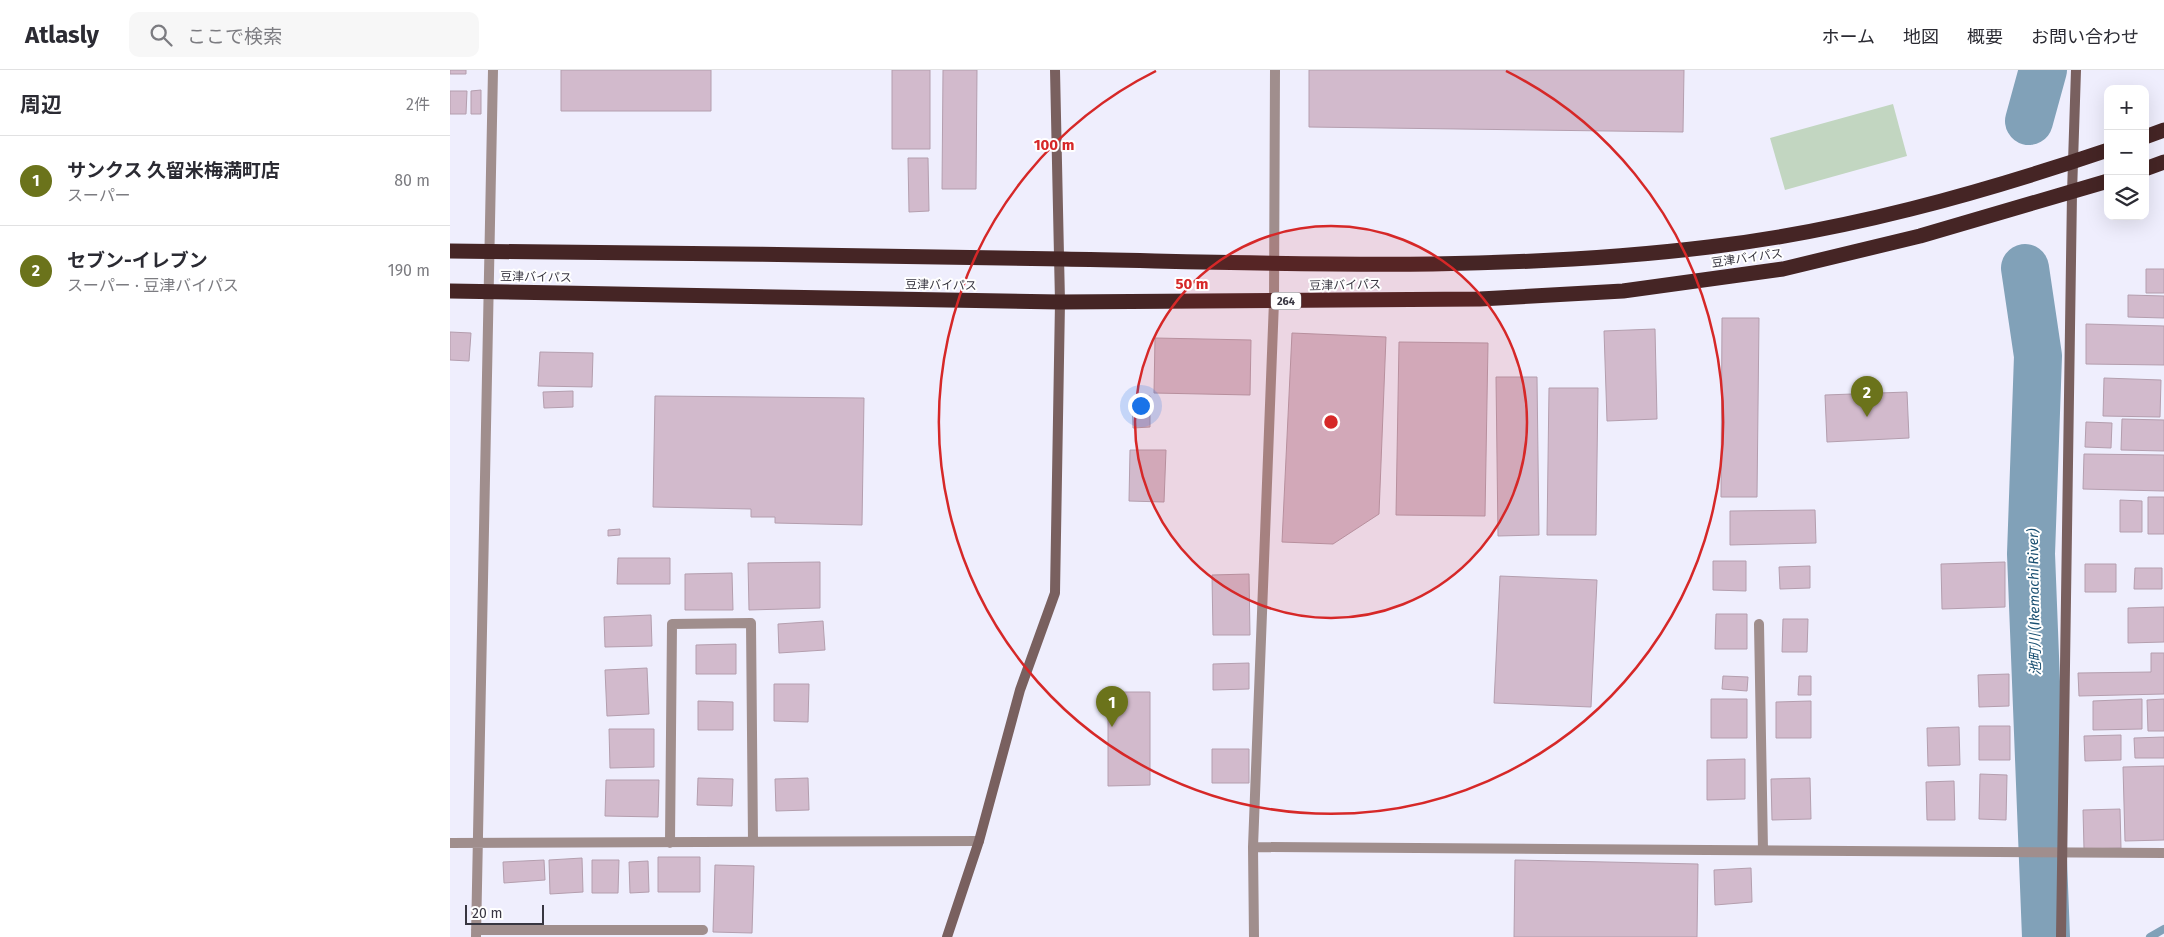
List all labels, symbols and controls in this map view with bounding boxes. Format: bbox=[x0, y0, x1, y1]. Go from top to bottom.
search box bbox=[129, 12, 479, 57]
text: Atlasly bbox=[25, 21, 99, 49]
icon: search bbox=[147, 21, 175, 49]
text: ここで検索 bbox=[187, 25, 282, 48]
text: ホーム bbox=[1822, 26, 1875, 48]
text: 地図 bbox=[1903, 26, 1939, 48]
text: 概要 bbox=[1967, 26, 2003, 48]
text: お問い合わせ bbox=[2031, 26, 2139, 48]
map controls bbox=[2104, 85, 2149, 220]
button: + bbox=[2104, 85, 2149, 130]
text: 周辺 bbox=[20, 92, 62, 118]
text: 2件 bbox=[406, 95, 430, 114]
button: − bbox=[2104, 130, 2149, 175]
text: 100 m bbox=[1034, 136, 1074, 154]
text: サンクス 久留米梅満町店 bbox=[67, 159, 280, 182]
text: 1 bbox=[32, 171, 40, 190]
text: 80 m bbox=[394, 171, 430, 190]
button: layers bbox=[2104, 175, 2149, 220]
text: スーパー bbox=[67, 186, 131, 205]
street label: 豆津バイパス bbox=[1710, 246, 1784, 270]
text: セブン-イレブン bbox=[67, 249, 208, 272]
text: 2 bbox=[32, 261, 40, 280]
text: 190 m bbox=[388, 261, 430, 280]
street label: 豆津バイパス bbox=[500, 269, 572, 285]
text: 50 m bbox=[1175, 275, 1209, 293]
text: スーパー · 豆津バイパス bbox=[67, 276, 239, 295]
street label: 豆津バイパス bbox=[905, 277, 977, 293]
street label: 豆津バイパス bbox=[1309, 277, 1381, 293]
road number: 264 bbox=[1271, 292, 1301, 310]
pin: 2 bbox=[1851, 376, 1883, 417]
your location bbox=[1128, 393, 1154, 419]
centre of rings bbox=[1322, 413, 1340, 431]
water label: 池町川 (Ikemachi River) bbox=[2025, 528, 2044, 676]
pin: 1 bbox=[1096, 686, 1128, 727]
scale bar bbox=[465, 902, 544, 925]
text: 20 m bbox=[472, 905, 502, 922]

